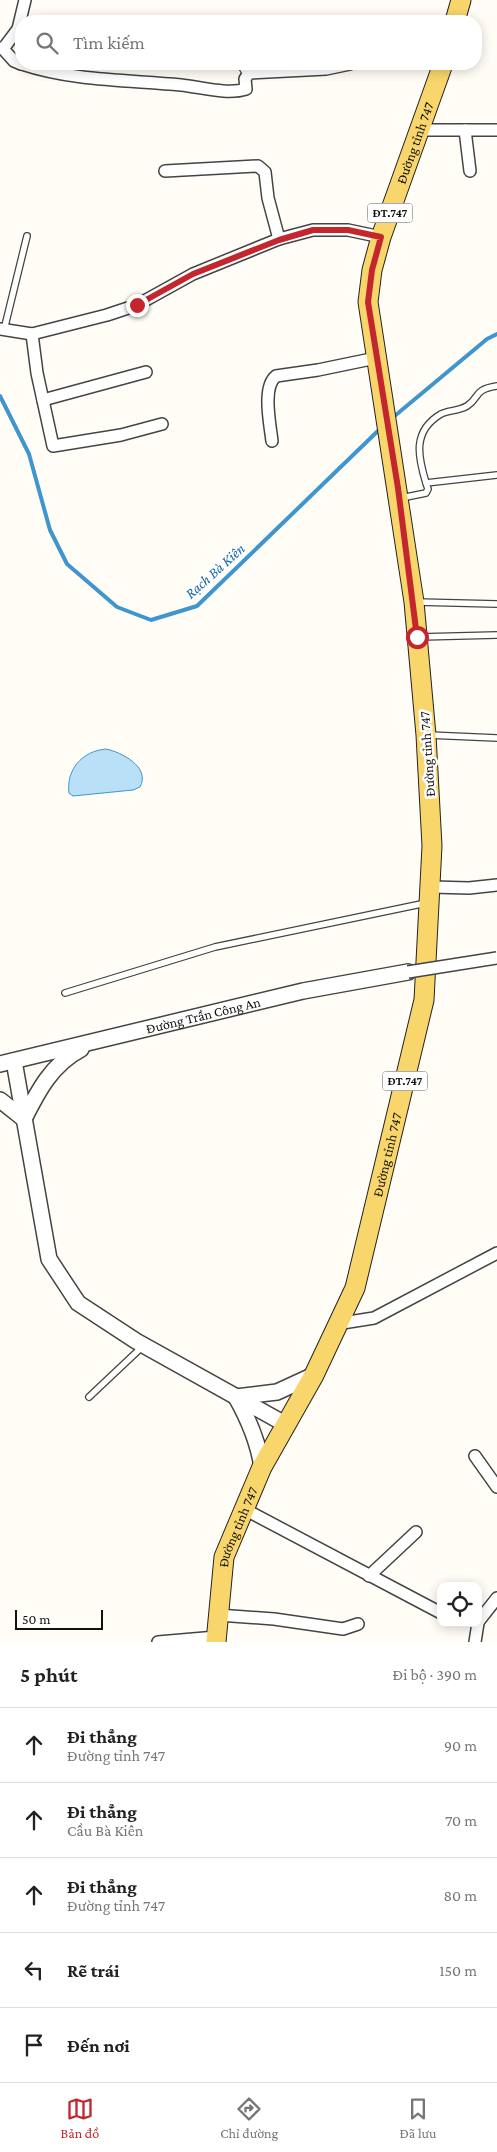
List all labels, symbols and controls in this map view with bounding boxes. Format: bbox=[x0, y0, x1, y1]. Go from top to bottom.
search box bbox=[15, 15, 482, 70]
icon: search bbox=[33, 29, 61, 57]
text: Tìm kiếm bbox=[73, 32, 145, 53]
street label: Đường tỉnh 747 bbox=[393, 99, 437, 186]
road number: ĐT.747 bbox=[368, 204, 412, 222]
route end bbox=[126, 294, 149, 317]
water label: Rạch Bà Kiên bbox=[182, 540, 249, 603]
route start bbox=[406, 626, 429, 649]
street label: Đường tỉnh 747 bbox=[416, 710, 438, 797]
street label: Đường Trần Công An bbox=[144, 993, 262, 1037]
road number: ĐT.747 bbox=[382, 1072, 428, 1090]
street label: Đường tỉnh 747 bbox=[369, 1111, 405, 1198]
street label: Đường tỉnh 747 bbox=[215, 1484, 261, 1568]
map controls bbox=[437, 1582, 482, 1627]
button: locate bbox=[437, 1582, 482, 1627]
scale bar bbox=[15, 1607, 102, 1630]
text: 50 m bbox=[22, 1611, 50, 1627]
text: 5 phút bbox=[20, 1663, 77, 1687]
text: Đi bộ · 390 m bbox=[393, 1666, 477, 1683]
text: Đi thẳng bbox=[67, 1726, 137, 1747]
icon: ahead bbox=[20, 1731, 48, 1759]
text: 90 m bbox=[444, 1737, 477, 1754]
text: Đường tỉnh 747 bbox=[67, 1747, 165, 1764]
text: Đi thẳng bbox=[67, 1801, 137, 1822]
icon: ahead bbox=[20, 1806, 48, 1834]
text: 70 m bbox=[445, 1812, 477, 1829]
text: Cầu Bà Kiên bbox=[67, 1822, 143, 1839]
text: Đi thẳng bbox=[67, 1876, 137, 1897]
icon: ahead bbox=[20, 1881, 48, 1909]
text: 80 m bbox=[443, 1887, 477, 1904]
text: Đường tỉnh 747 bbox=[67, 1897, 165, 1914]
icon: left bbox=[20, 1956, 48, 1984]
text: Rẽ trái bbox=[67, 1960, 120, 1981]
text: 150 m bbox=[439, 1962, 477, 1979]
icon: arrive bbox=[20, 2031, 48, 2059]
text: Đến nơi bbox=[67, 2035, 130, 2056]
tab: Bản đồ bbox=[61, 2095, 99, 2141]
tab: Chỉ đường bbox=[220, 2095, 278, 2141]
tab: Đã lưu bbox=[399, 2095, 436, 2141]

